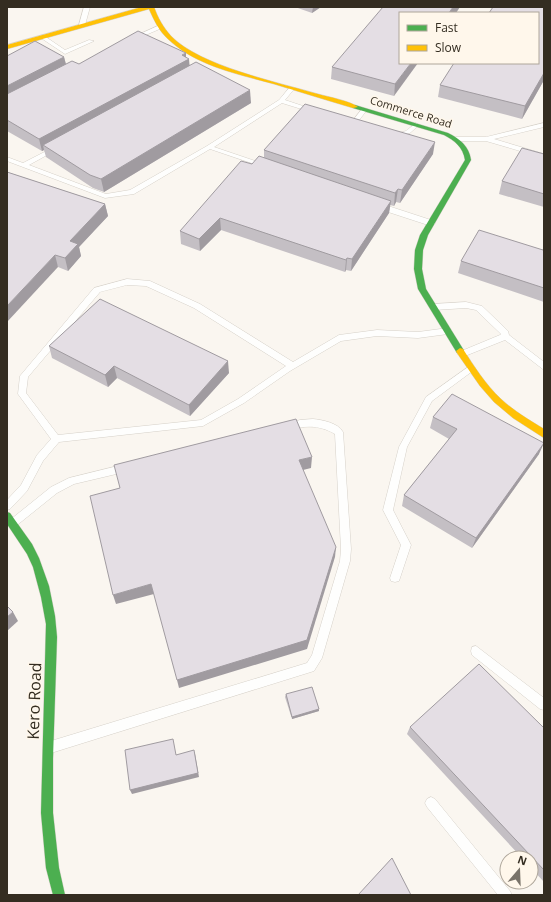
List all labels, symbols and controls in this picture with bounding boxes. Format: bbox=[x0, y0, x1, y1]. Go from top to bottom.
legend bbox=[399, 12, 539, 64]
text: Fast bbox=[435, 19, 458, 36]
text: Slow bbox=[435, 39, 462, 56]
street label: Commerce Road bbox=[368, 92, 454, 131]
street label: Kero Road bbox=[22, 662, 46, 740]
north arrow bbox=[499, 850, 539, 890]
text: N bbox=[516, 852, 529, 869]

